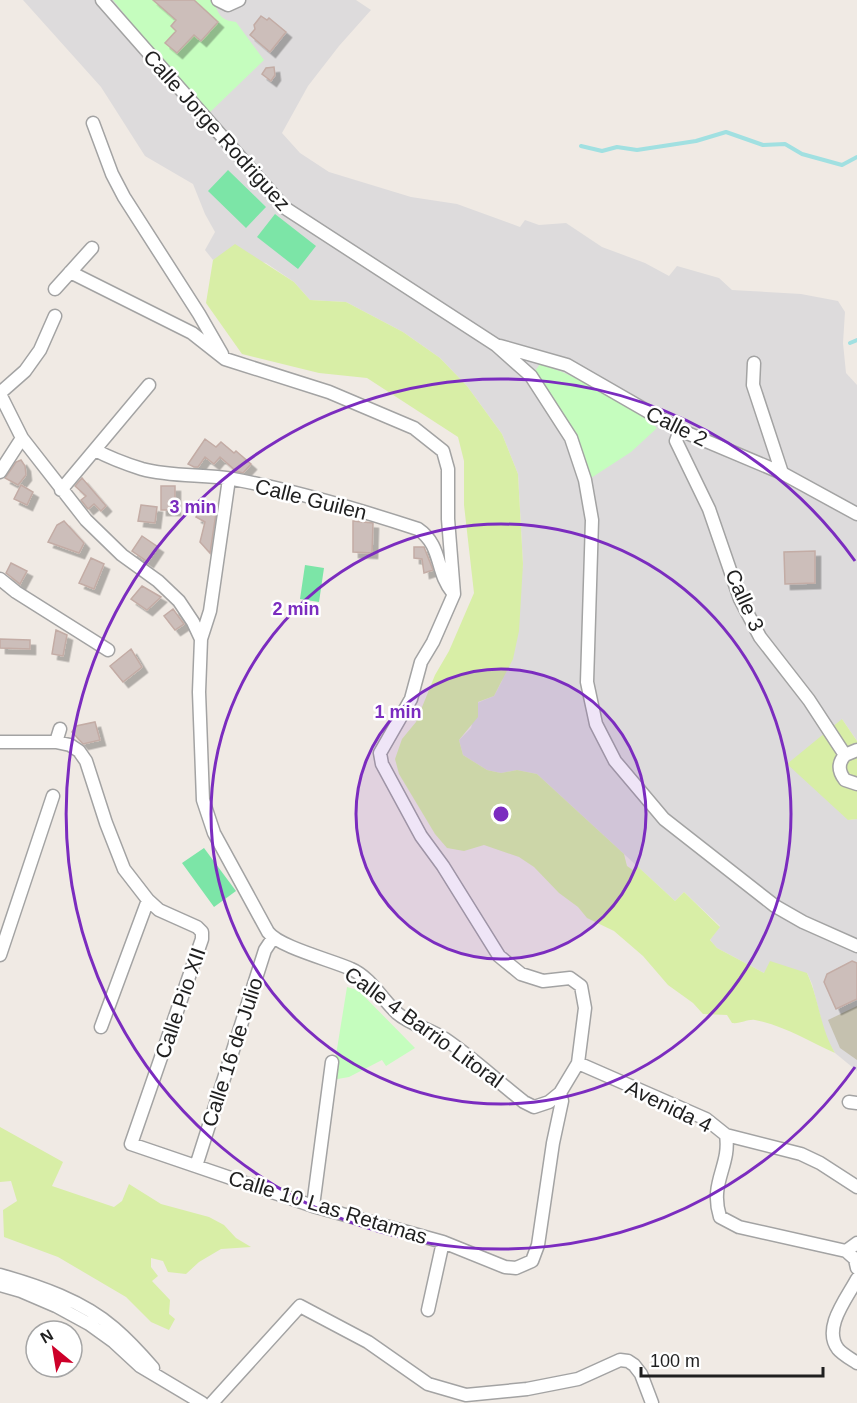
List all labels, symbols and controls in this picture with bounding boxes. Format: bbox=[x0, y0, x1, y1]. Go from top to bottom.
street label: Calle Jorge Rodriguez bbox=[139, 45, 295, 215]
street label: Calle 2 bbox=[643, 401, 711, 451]
street label: Calle Guilen bbox=[253, 474, 369, 524]
text: 3 min bbox=[169, 497, 217, 517]
street label: Calle 3 bbox=[721, 565, 769, 635]
text: 2 min bbox=[272, 599, 320, 619]
text: 1 min bbox=[374, 702, 422, 722]
centre of rings bbox=[491, 804, 511, 824]
street label: Calle Pio XII bbox=[150, 945, 210, 1061]
street label: Calle 4 Barrio Litoral bbox=[340, 962, 508, 1092]
street label: Calle 16 de Julio bbox=[197, 975, 267, 1129]
street label: Avenida 4 bbox=[622, 1075, 716, 1137]
street label: Calle 10 Las Retamas bbox=[226, 1166, 430, 1248]
north arrow bbox=[24, 1319, 84, 1379]
text: N bbox=[37, 1326, 56, 1347]
scale bar bbox=[641, 1340, 822, 1378]
text: 100 m bbox=[650, 1351, 700, 1371]

